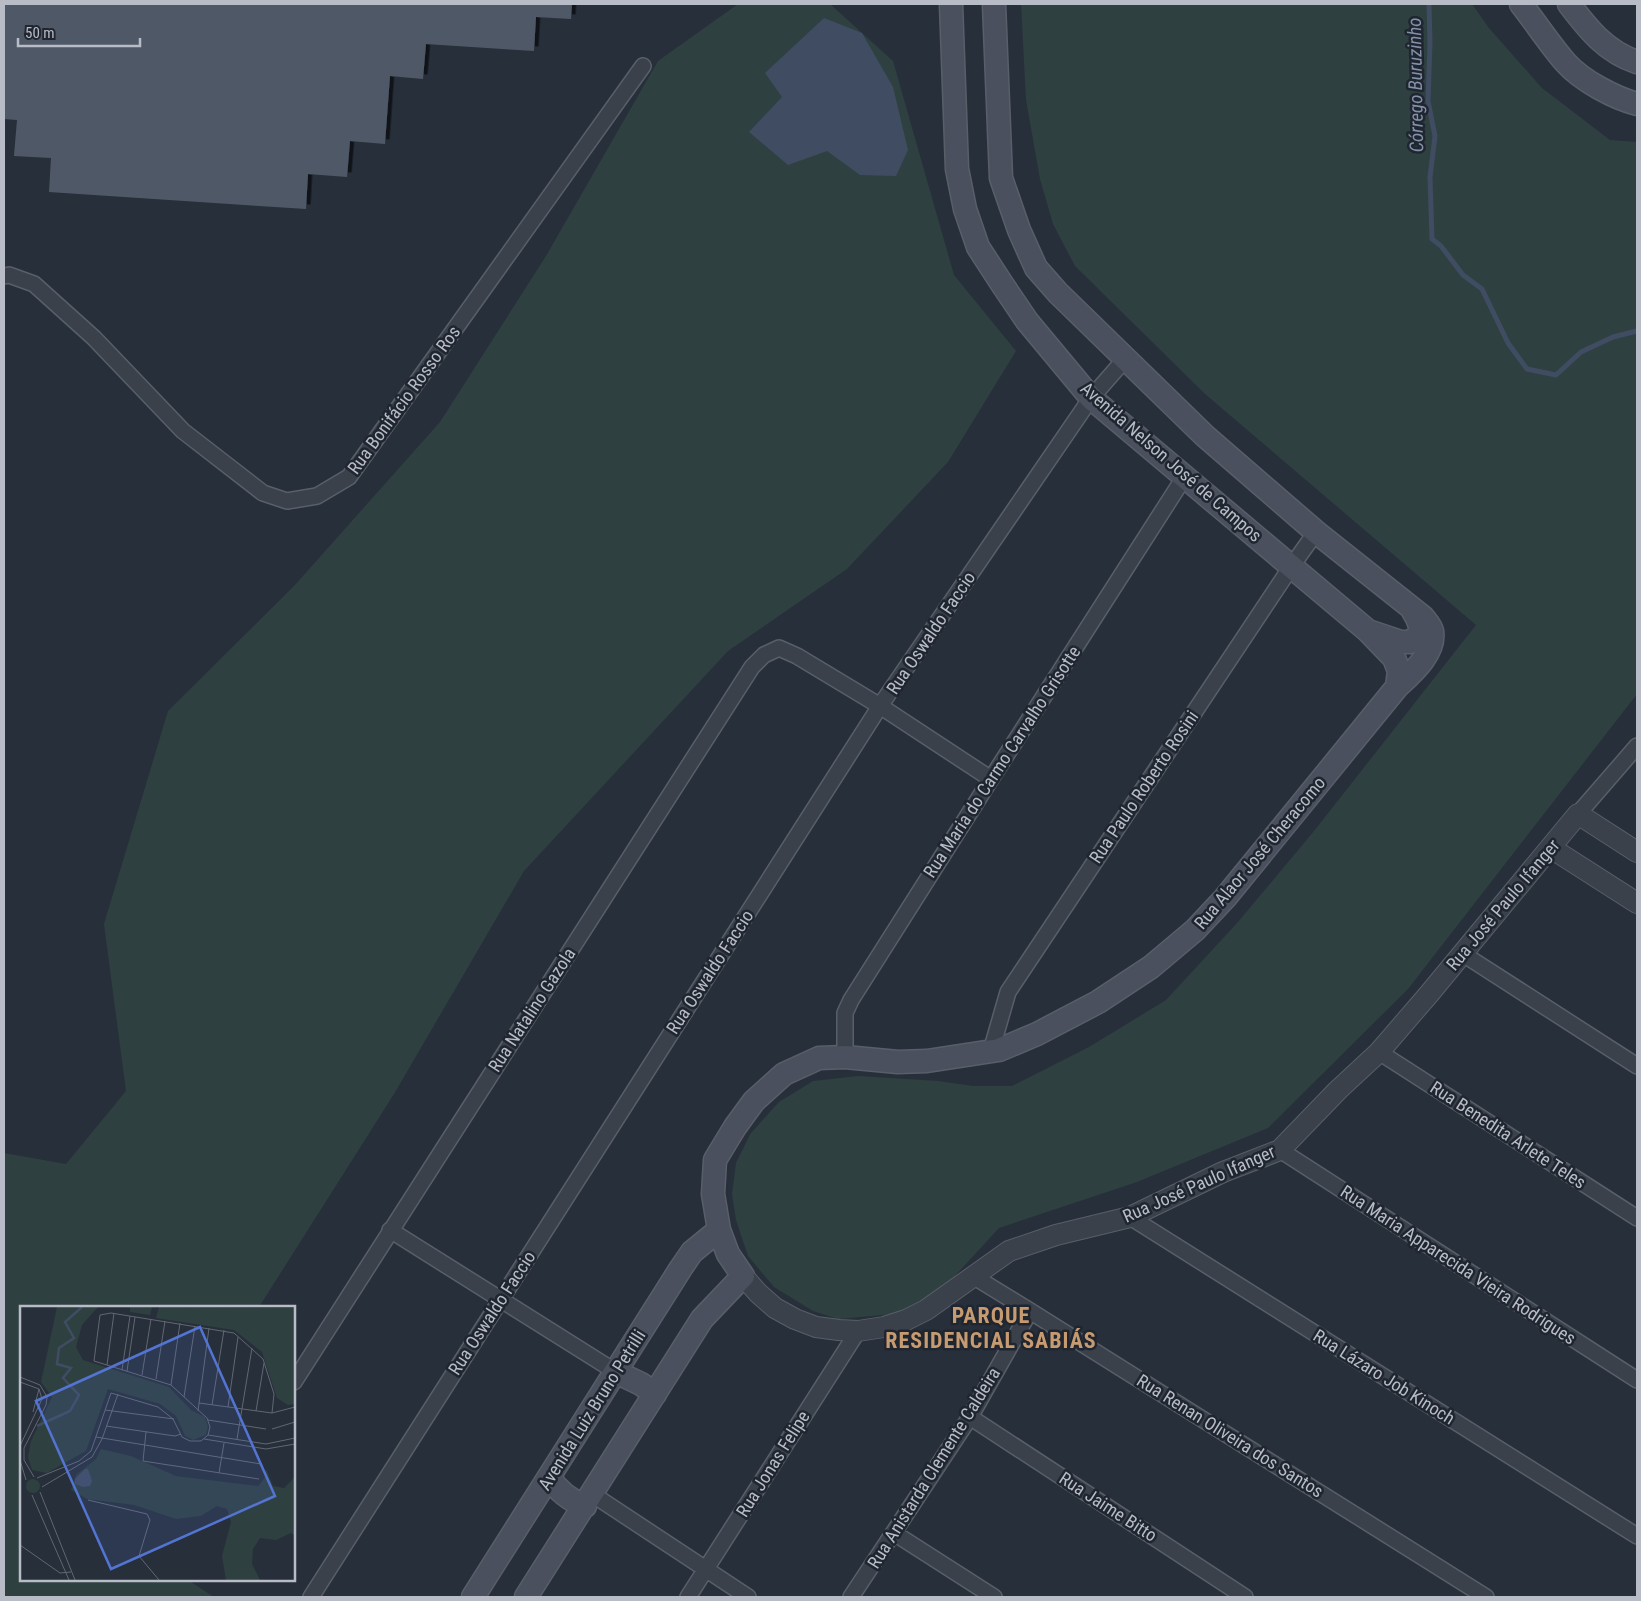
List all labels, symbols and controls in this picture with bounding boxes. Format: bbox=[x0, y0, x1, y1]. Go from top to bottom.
scale bar bbox=[18, 15, 140, 47]
water label: Córrego Buruzinho bbox=[1403, 17, 1428, 153]
text: 50 m bbox=[25, 24, 55, 42]
street label: Rua Bonifácio Rosso Ros bbox=[343, 322, 464, 478]
street label: Avenida Nelson José de Campos bbox=[1077, 377, 1266, 546]
street label: Rua Oswaldo Faccio bbox=[882, 567, 979, 698]
street label: Rua Maria do Carmo Carvalho Grisotte bbox=[919, 642, 1084, 881]
street label: Rua Paulo Roberto Rosini bbox=[1085, 706, 1202, 867]
street label: Rua Alaor José Cheracomo bbox=[1190, 772, 1329, 933]
street label: Rua José Paulo Ifanger bbox=[1442, 835, 1564, 974]
street label: Rua Oswaldo Faccio bbox=[662, 906, 757, 1038]
street label: Rua Natalino Gazola bbox=[484, 944, 580, 1076]
street label: Rua Benedita Arlete Teles bbox=[1427, 1076, 1590, 1193]
street label: Rua José Paulo Ifanger bbox=[1119, 1140, 1279, 1227]
street label: Rua Maria Apparecida Vieira Rodrigues bbox=[1337, 1181, 1580, 1349]
street label: Rua Oswaldo Faccio bbox=[444, 1247, 539, 1379]
district label: PARQUE RESIDENCIAL SABIÁS bbox=[885, 1303, 1097, 1353]
inset map bbox=[20, 1306, 295, 1581]
street label: Rua Lázaro Job Kinoch bbox=[1310, 1325, 1459, 1429]
street label: Avenida Luiz Bruno Petrilli bbox=[534, 1326, 650, 1494]
street label: Rua Anistarda Clemente Caldeira bbox=[863, 1363, 1004, 1572]
street label: Rua Renan Oliveira dos Santos bbox=[1133, 1370, 1327, 1502]
street label: Rua Jonas Felipe bbox=[732, 1407, 814, 1521]
street label: Rua Jaime Bitto bbox=[1056, 1467, 1161, 1546]

